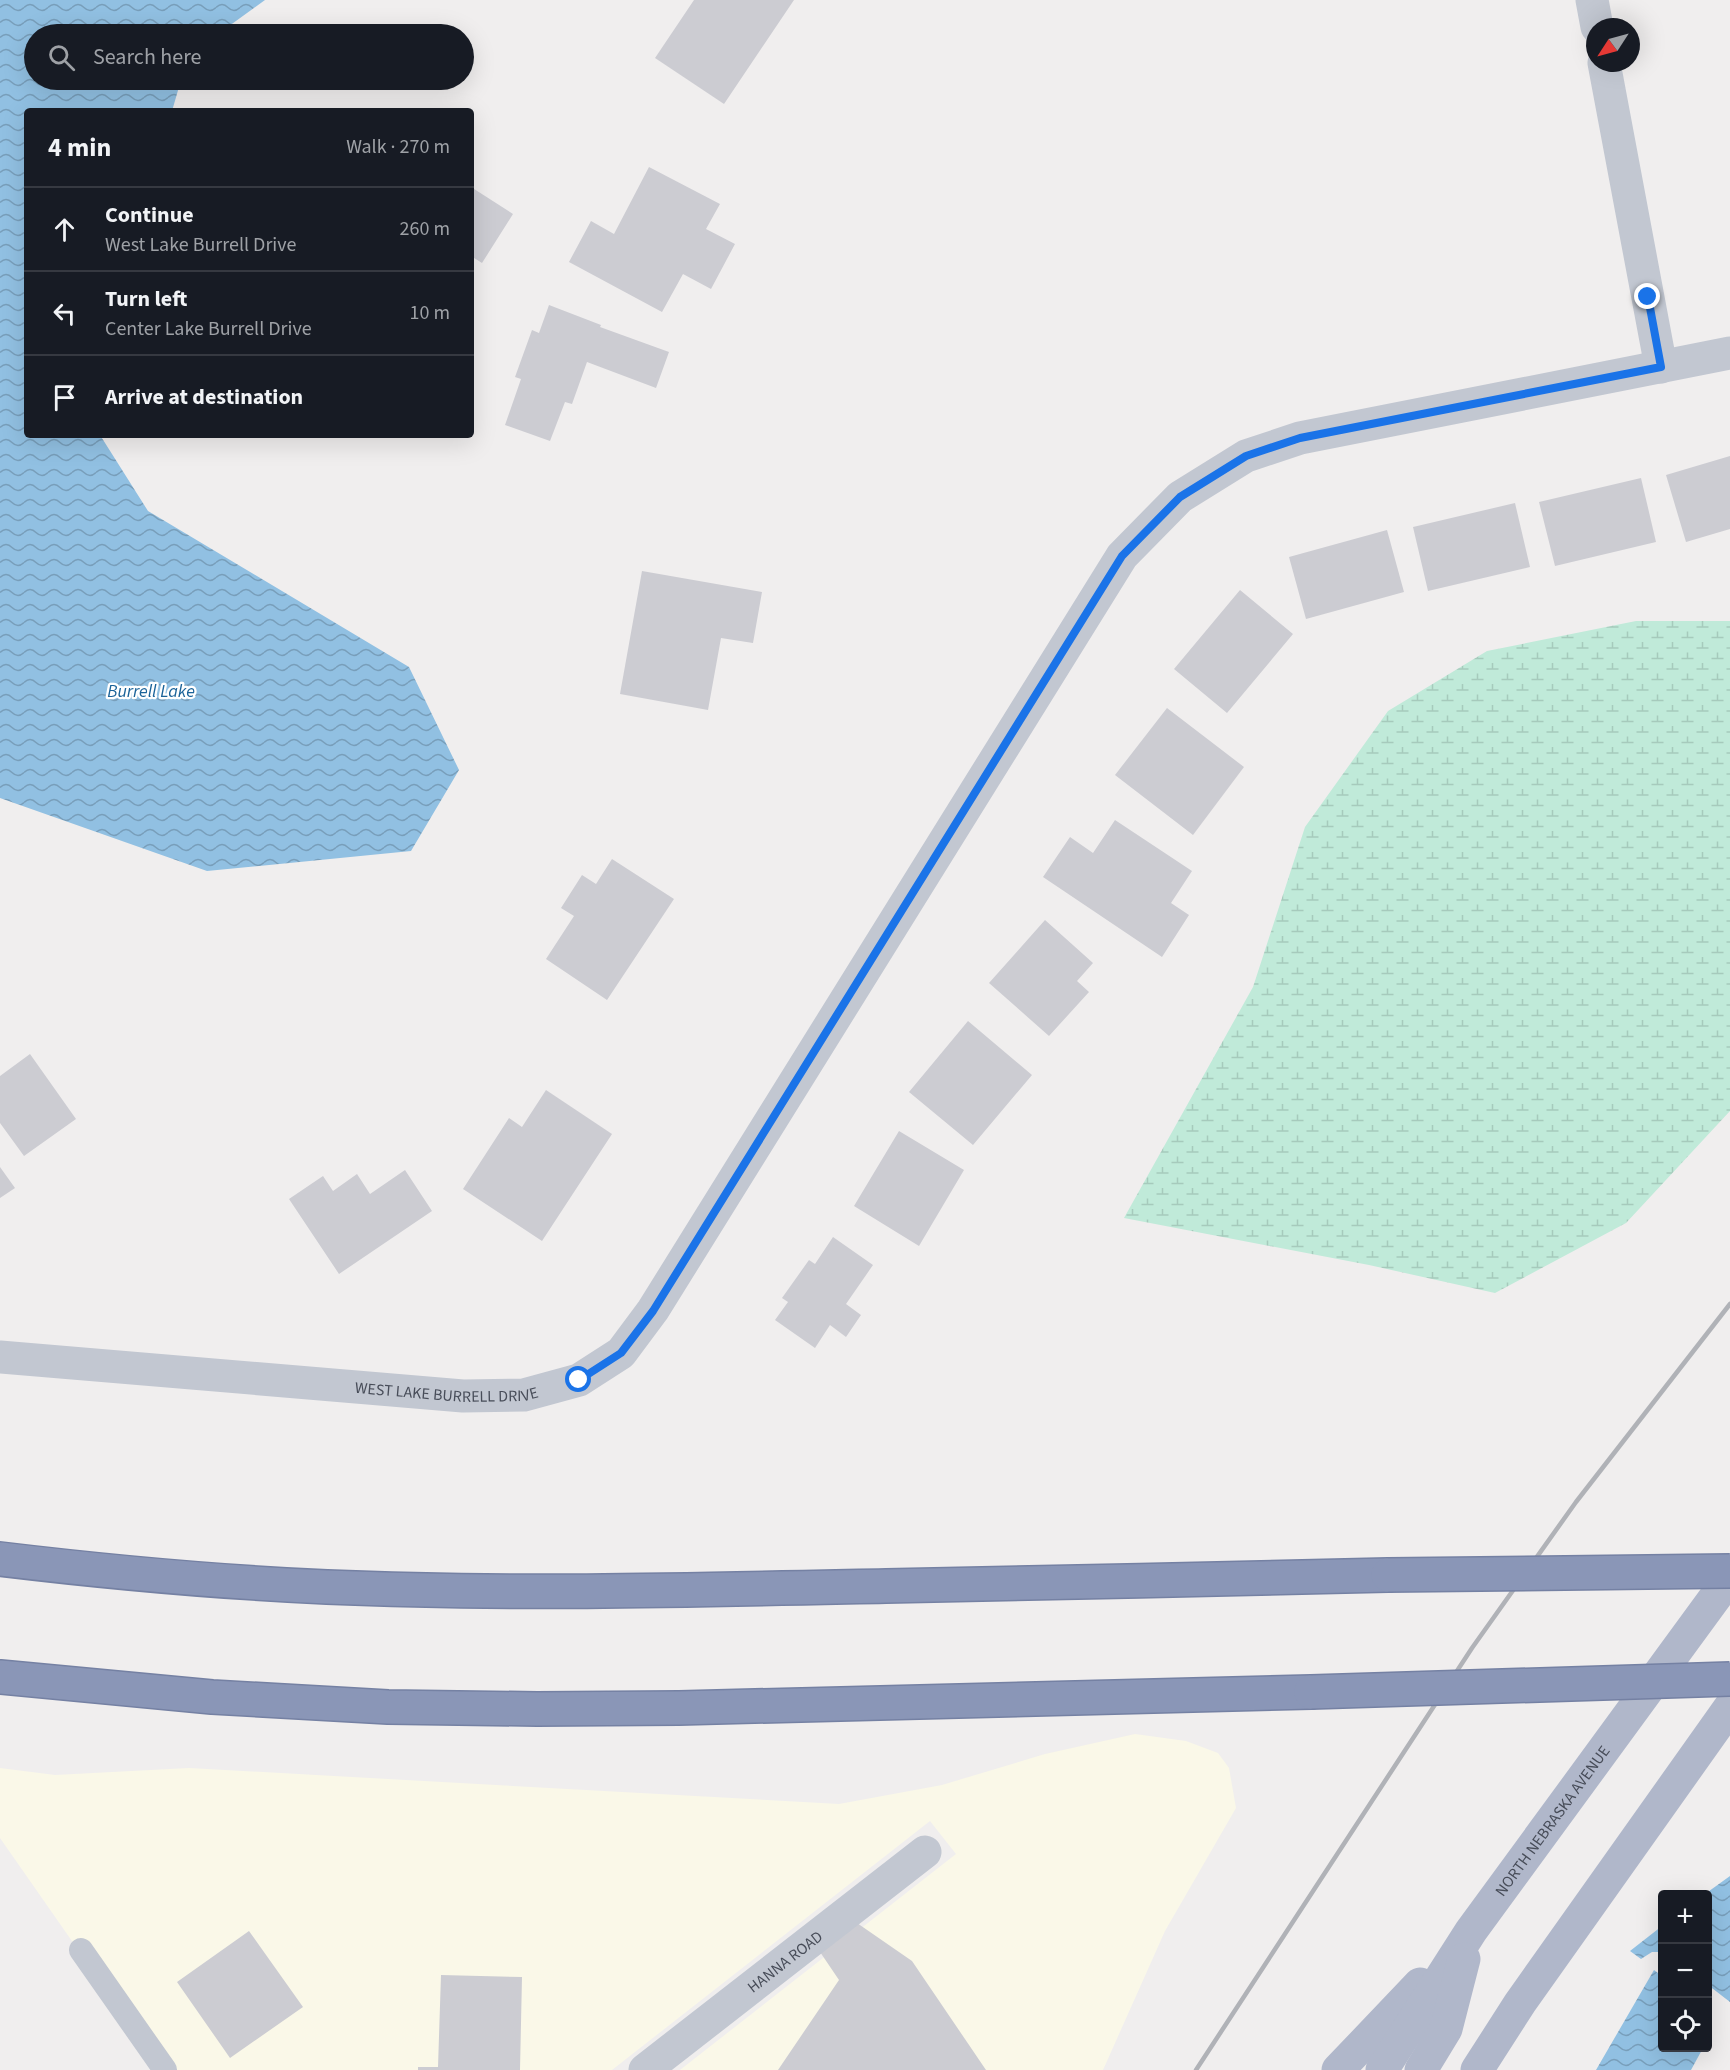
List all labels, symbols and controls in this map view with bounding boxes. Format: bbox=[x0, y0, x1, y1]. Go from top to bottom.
north arrow bbox=[1586, 18, 1640, 72]
search box bbox=[24, 24, 474, 90]
icon: search bbox=[45, 41, 78, 74]
text: Search here bbox=[93, 41, 201, 73]
text: 4 min bbox=[48, 129, 111, 166]
text: Walk · 270 m bbox=[346, 133, 450, 161]
text: Continue bbox=[105, 199, 194, 231]
icon: ahead bbox=[48, 213, 81, 246]
text: 260 m bbox=[400, 215, 450, 243]
text: West Lake Burrell Drive bbox=[105, 231, 296, 259]
text: Turn left bbox=[105, 283, 187, 315]
route end bbox=[1634, 283, 1660, 309]
icon: left bbox=[48, 297, 81, 330]
text: 10 m bbox=[410, 299, 450, 327]
text: Center Lake Burrell Drive bbox=[105, 315, 312, 343]
icon: arrive bbox=[48, 381, 81, 414]
text: Arrive at destination bbox=[105, 381, 303, 413]
water label: Burrell Lake bbox=[107, 679, 195, 704]
route start bbox=[565, 1366, 591, 1392]
street label: WEST LAKE BURRELL DRIVE bbox=[354, 1377, 541, 1408]
street label: NORTH NEBRASKA AVENUE bbox=[1490, 1741, 1615, 1901]
map controls bbox=[1658, 1890, 1712, 2052]
button: + bbox=[1658, 1890, 1712, 1944]
street label: HANNA ROAD bbox=[743, 1926, 828, 1998]
button: − bbox=[1658, 1944, 1712, 1998]
button: locate bbox=[1658, 1998, 1712, 2052]

